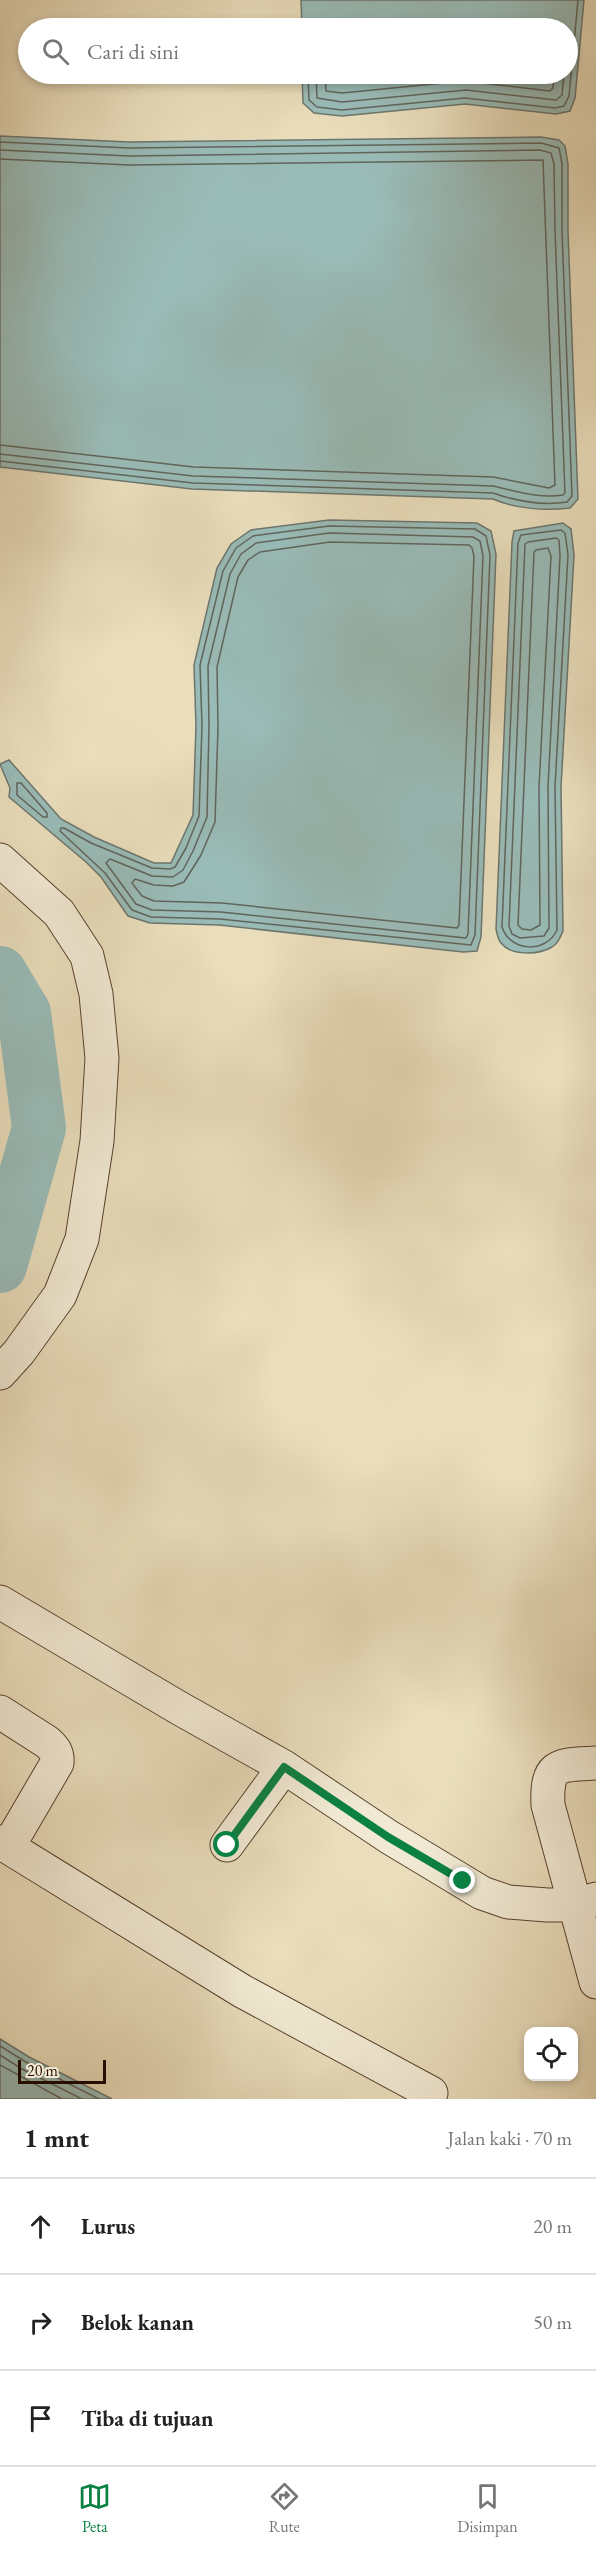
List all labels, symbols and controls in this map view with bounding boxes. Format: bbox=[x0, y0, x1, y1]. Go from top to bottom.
search box bbox=[18, 18, 578, 84]
icon: search bbox=[39, 35, 72, 68]
text: Cari di sini bbox=[87, 37, 179, 66]
route start bbox=[213, 1831, 239, 1857]
route end bbox=[449, 1867, 475, 1893]
map controls bbox=[524, 2027, 578, 2081]
button: locate bbox=[524, 2027, 578, 2081]
scale bar bbox=[18, 2057, 106, 2084]
text: 20 m bbox=[27, 2060, 58, 2081]
text: 1 mnt bbox=[24, 2121, 89, 2155]
text: Jalan kaki · 70 m bbox=[447, 2125, 572, 2151]
icon: ahead bbox=[24, 2210, 57, 2243]
text: Lurus bbox=[81, 2212, 135, 2241]
text: 20 m bbox=[533, 2213, 572, 2239]
icon: right bbox=[24, 2306, 57, 2339]
text: Belok kanan bbox=[81, 2308, 194, 2337]
text: 50 m bbox=[533, 2309, 572, 2335]
icon: arrive bbox=[24, 2402, 57, 2435]
text: Tiba di tujuan bbox=[81, 2404, 213, 2433]
tab: Peta bbox=[78, 2480, 111, 2537]
tab: Rute bbox=[268, 2480, 301, 2537]
tab: Disimpan bbox=[457, 2480, 518, 2537]

